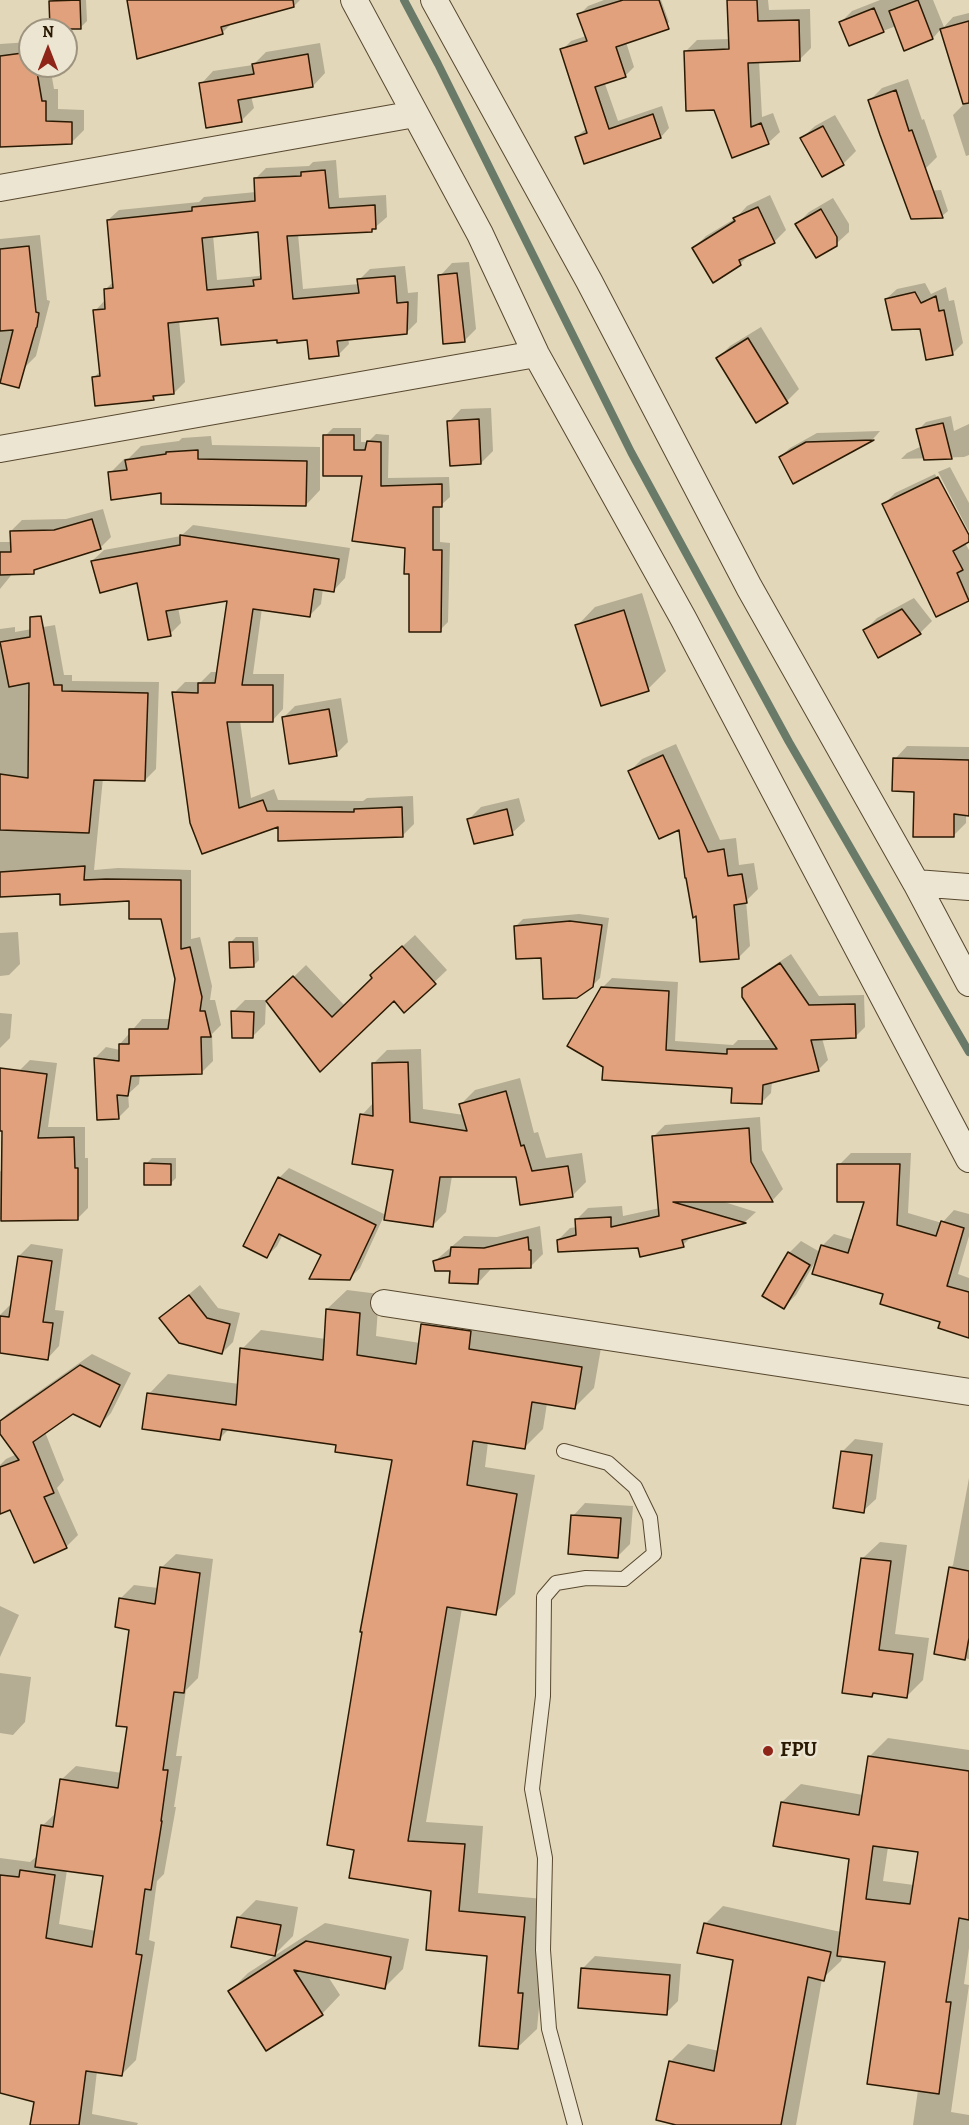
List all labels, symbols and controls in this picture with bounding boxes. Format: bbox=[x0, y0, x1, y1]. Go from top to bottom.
north arrow bbox=[18, 18, 78, 78]
text: N bbox=[42, 21, 54, 43]
place label: FPU bbox=[780, 1738, 817, 1764]
marker: FPU bbox=[761, 1744, 775, 1758]

